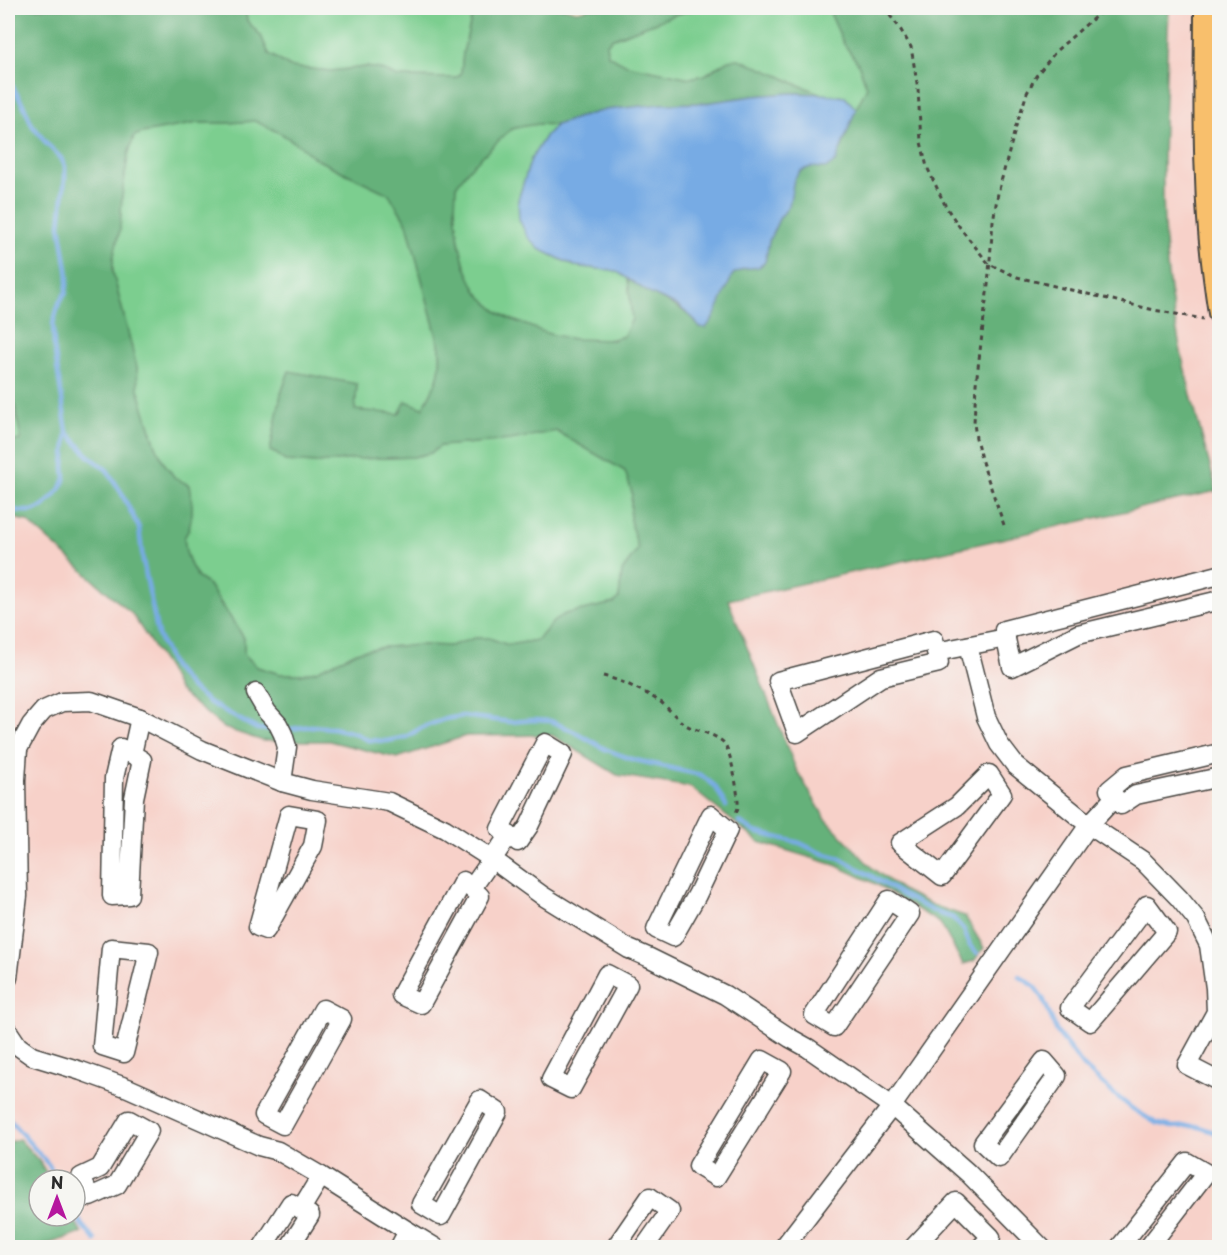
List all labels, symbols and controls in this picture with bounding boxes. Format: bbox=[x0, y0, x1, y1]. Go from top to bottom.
north arrow bbox=[27, 1168, 87, 1228]
text: N bbox=[51, 1170, 63, 1194]

